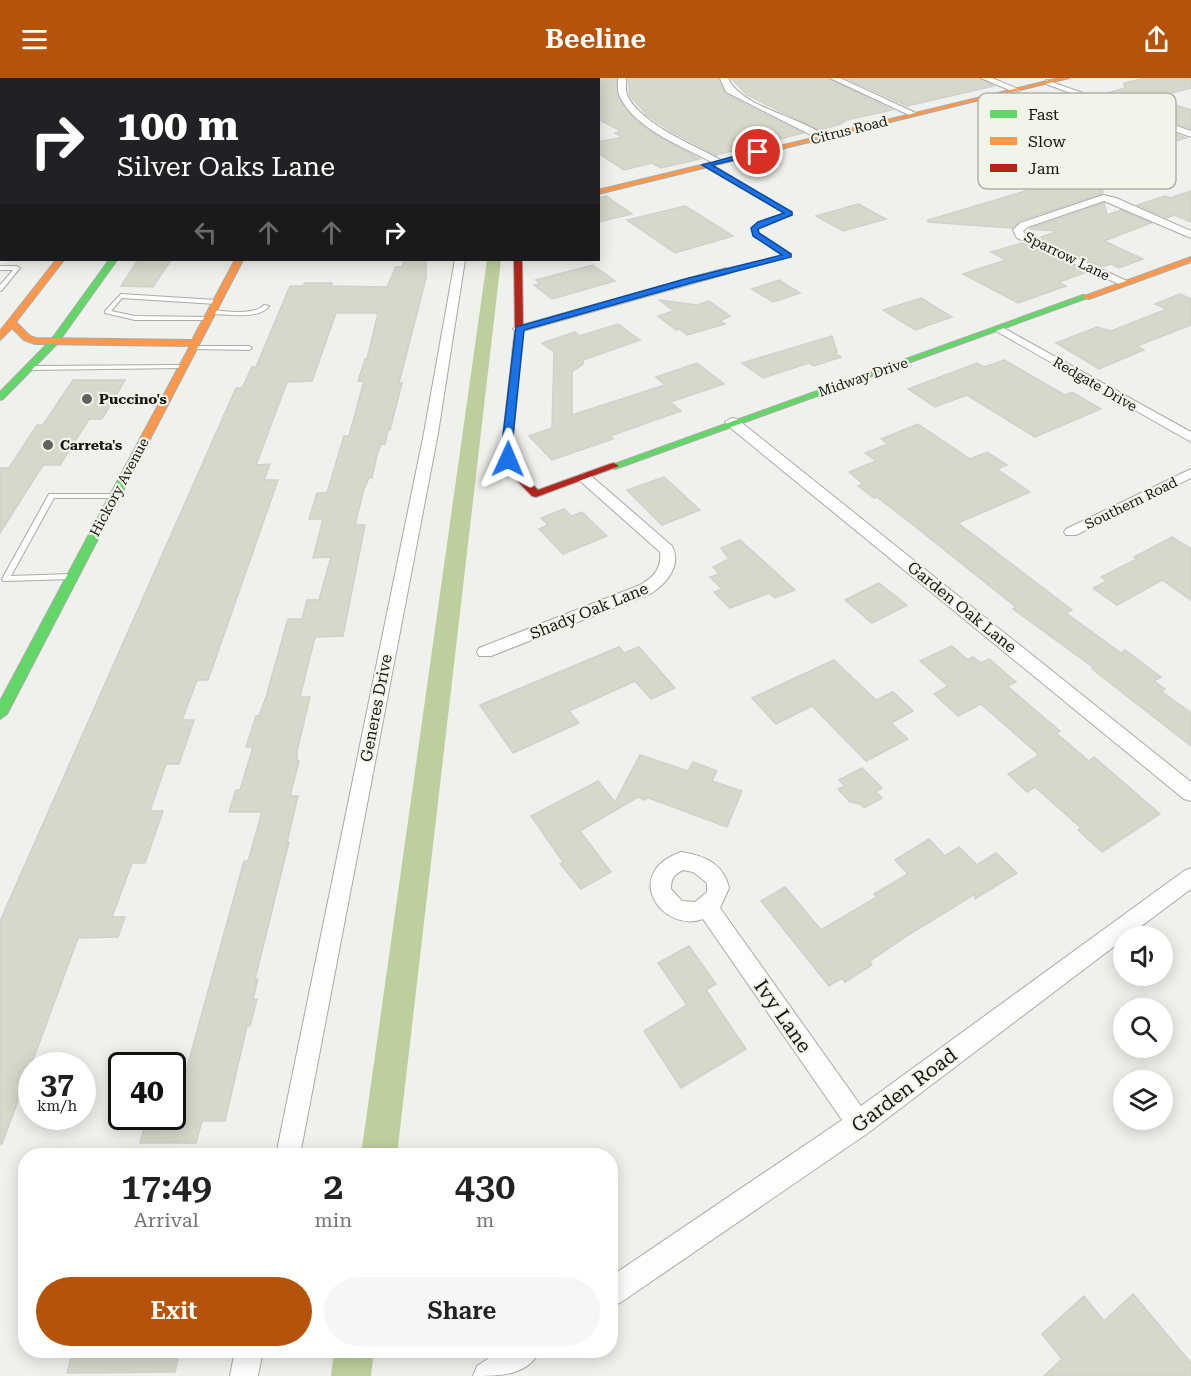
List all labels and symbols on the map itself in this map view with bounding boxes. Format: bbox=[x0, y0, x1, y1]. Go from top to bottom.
legend bbox=[978, 93, 1176, 189]
text: Fast bbox=[1028, 105, 1059, 124]
street label: Citrus Road bbox=[809, 113, 889, 147]
pin bbox=[732, 126, 783, 177]
text: Slow bbox=[1028, 132, 1066, 151]
text: Jam bbox=[1028, 159, 1060, 178]
street label: Sparrow Lane bbox=[1022, 228, 1113, 284]
street label: Redgate Drive bbox=[1050, 353, 1140, 415]
street label: Midway Drive bbox=[816, 354, 910, 400]
place label: Puccino's bbox=[99, 391, 167, 407]
marker: Puccino's bbox=[80, 392, 94, 406]
position arrow bbox=[476, 427, 540, 491]
street label: Hickory Avenue bbox=[86, 435, 152, 539]
place label: Carreta's bbox=[60, 437, 122, 453]
marker: Carreta's bbox=[41, 438, 55, 452]
street label: Southern Road bbox=[1082, 474, 1180, 532]
street label: Garden Oak Lane bbox=[904, 557, 1020, 657]
street label: Shady Oak Lane bbox=[527, 579, 651, 643]
street label: Generes Drive bbox=[356, 652, 396, 763]
street label: Ivy Lane bbox=[749, 975, 817, 1057]
street label: Garden Road bbox=[847, 1043, 962, 1137]
speed limit sign: 40 bbox=[108, 1052, 186, 1130]

